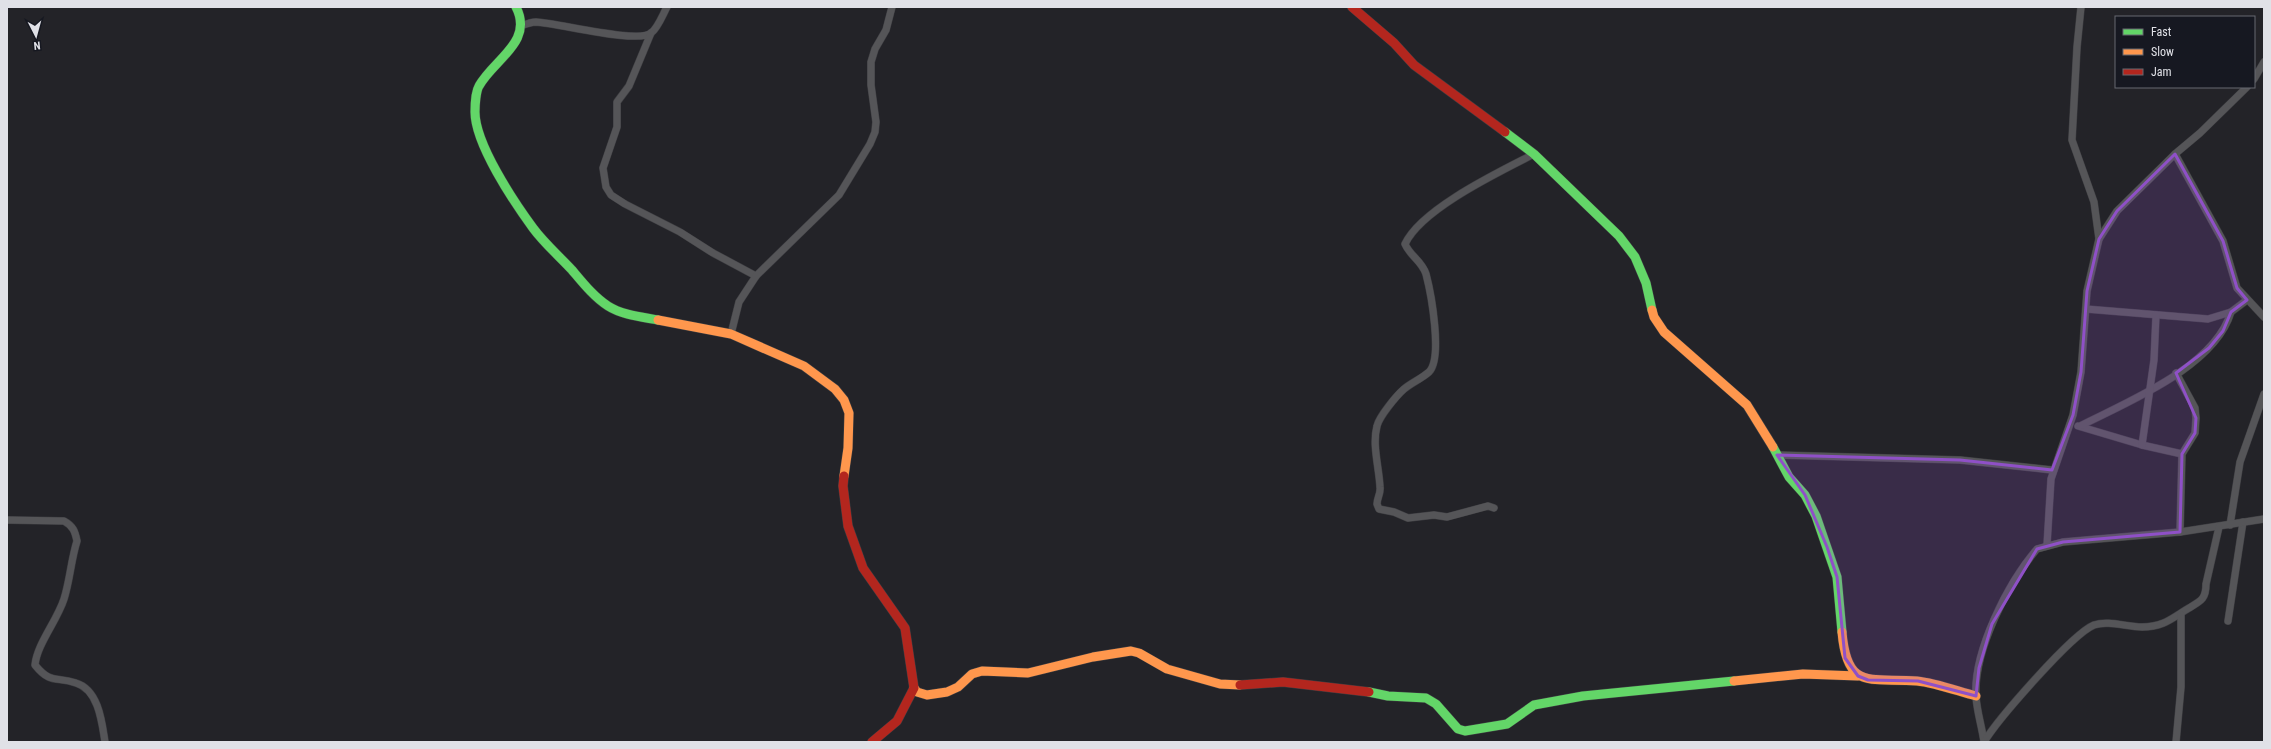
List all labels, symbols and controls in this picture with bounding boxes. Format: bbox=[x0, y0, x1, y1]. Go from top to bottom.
north arrow bbox=[16, 16, 56, 56]
legend bbox=[2115, 16, 2255, 88]
text: Fast bbox=[2151, 25, 2172, 39]
text: N bbox=[33, 39, 41, 52]
text: Slow bbox=[2151, 45, 2174, 59]
text: Jam bbox=[2151, 65, 2172, 79]

